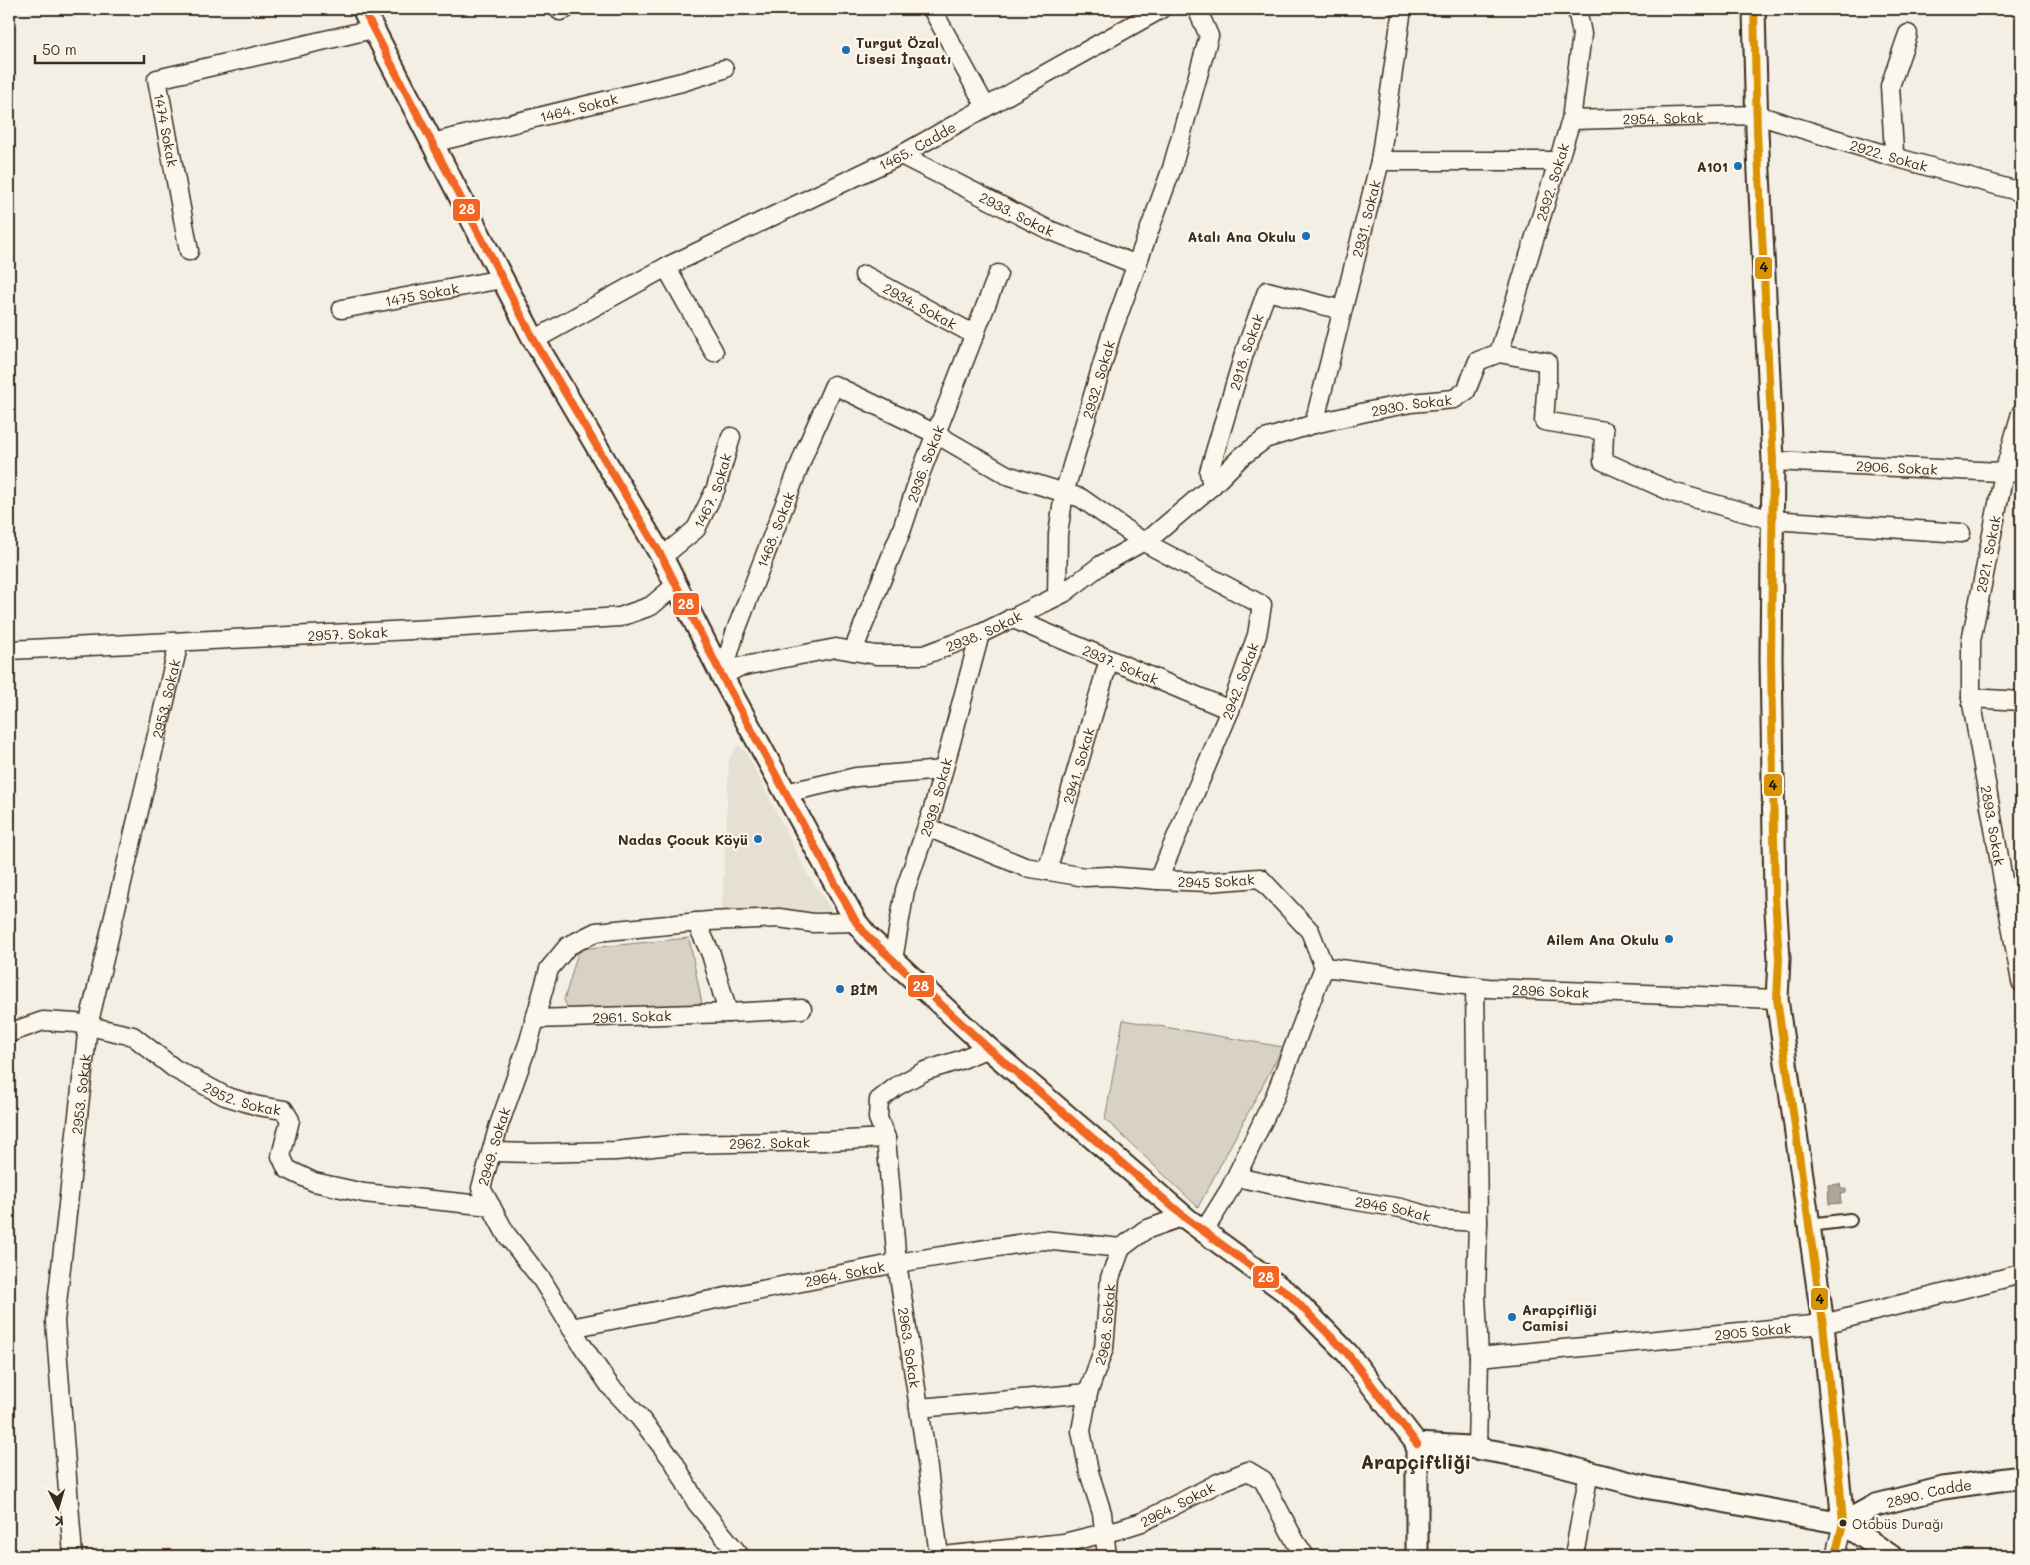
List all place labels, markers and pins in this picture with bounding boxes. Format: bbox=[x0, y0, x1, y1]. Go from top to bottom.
place label: Turgut Özal Lisesi İnşaatı bbox=[856, 33, 952, 69]
marker: Turgut Özal Lisesi İnşaatı bbox=[840, 44, 852, 56]
place label: A101 bbox=[1697, 157, 1728, 176]
marker: A101 bbox=[1732, 160, 1744, 172]
place label: Atalı Ana Okulu bbox=[1188, 227, 1296, 246]
marker: Atalı Ana Okulu bbox=[1300, 230, 1312, 242]
place label: Nadas Çocuk Köyü bbox=[618, 830, 748, 849]
marker: Nadas Çocuk Köyü bbox=[752, 833, 764, 845]
place label: Ailem Ana Okulu bbox=[1546, 930, 1659, 949]
marker: Ailem Ana Okulu bbox=[1663, 933, 1675, 945]
place label: BİM bbox=[850, 980, 878, 999]
marker: BİM bbox=[834, 983, 846, 995]
place label: Arapçifliği Camisi bbox=[1522, 1300, 1597, 1335]
marker: Arapçifliği Camisi bbox=[1506, 1311, 1518, 1323]
place label: Otobüs Durağı bbox=[1852, 1515, 1944, 1532]
marker: Otobüs Durağı bbox=[1838, 1518, 1848, 1528]

